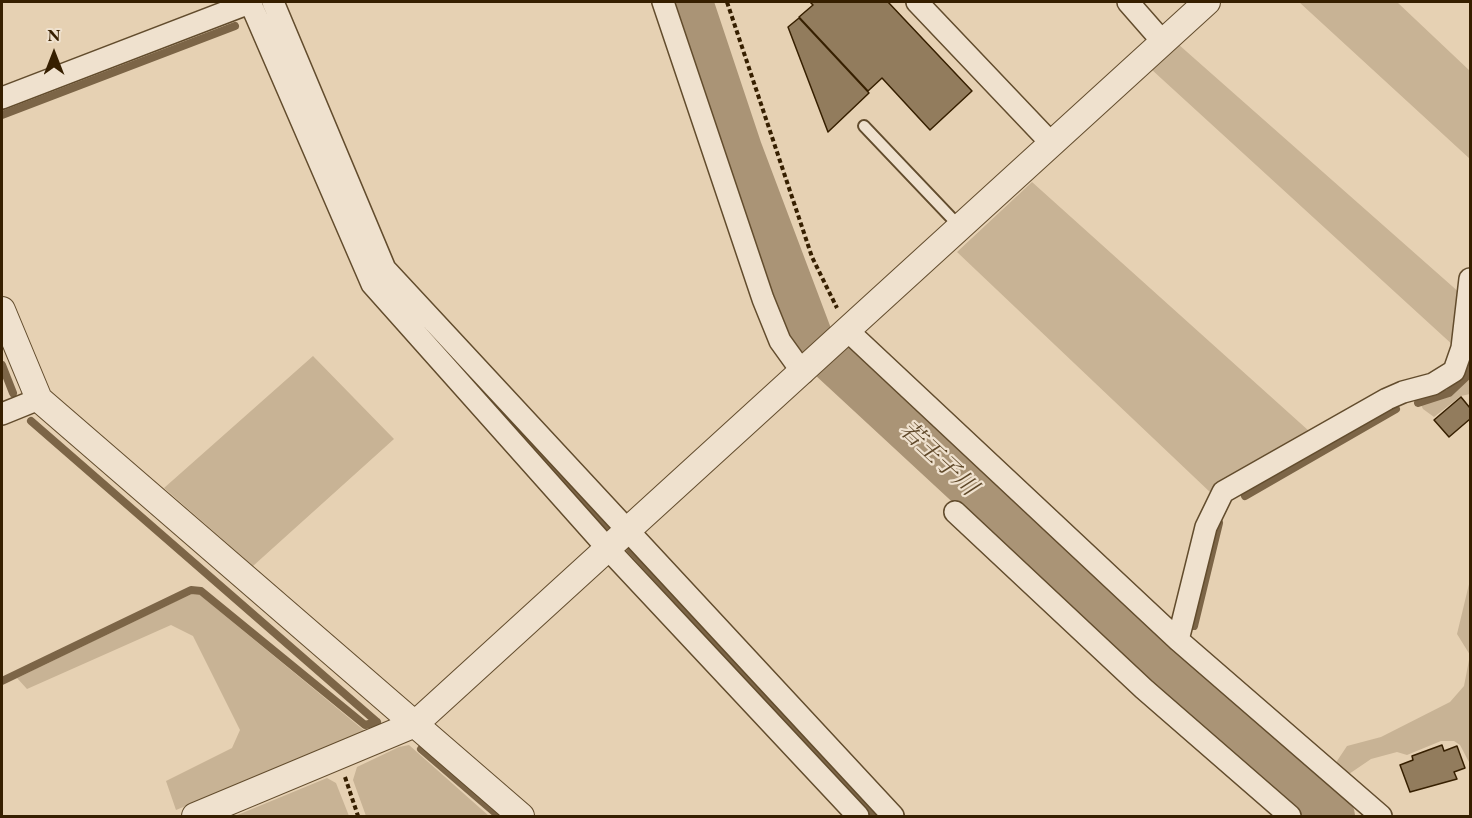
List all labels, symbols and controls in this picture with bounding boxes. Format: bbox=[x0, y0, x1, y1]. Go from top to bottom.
north arrow bbox=[24, 24, 84, 84]
text: N bbox=[48, 25, 60, 46]
water label: 若王子川 bbox=[893, 416, 983, 502]

